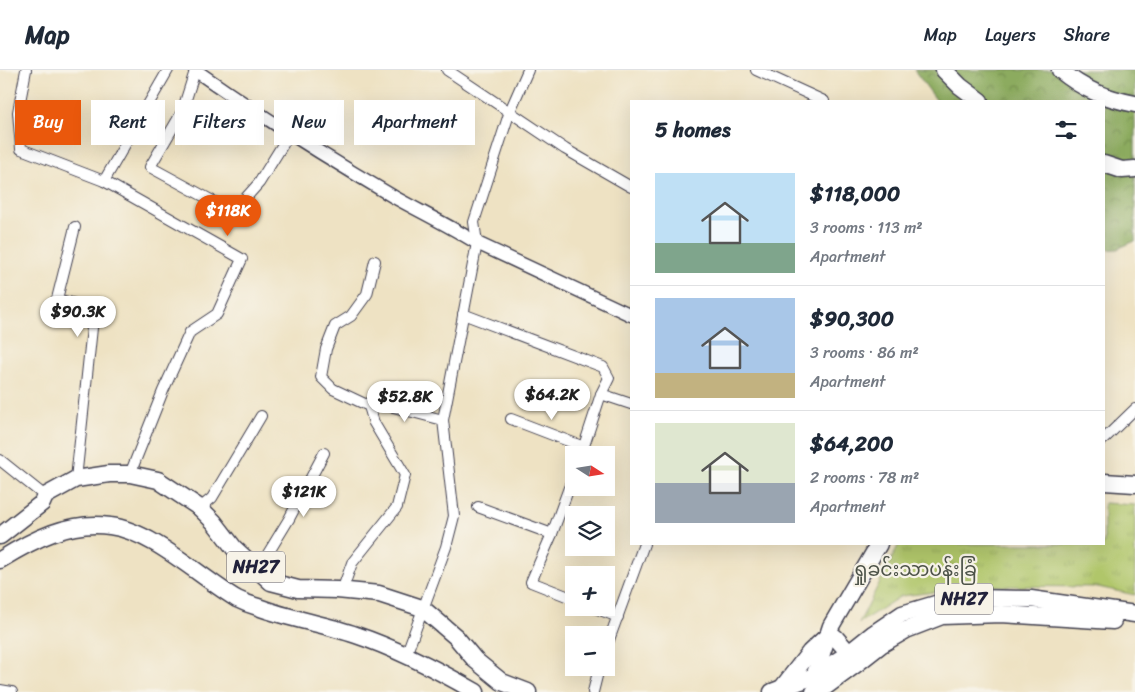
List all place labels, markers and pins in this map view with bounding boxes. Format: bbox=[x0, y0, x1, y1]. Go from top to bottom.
pin: $118K bbox=[193, 194, 263, 237]
pin: $90.3K bbox=[37, 296, 119, 338]
pin: $64.2K bbox=[511, 378, 593, 421]
pin: $52.8K bbox=[364, 380, 446, 423]
pin: $121K bbox=[269, 476, 339, 518]

